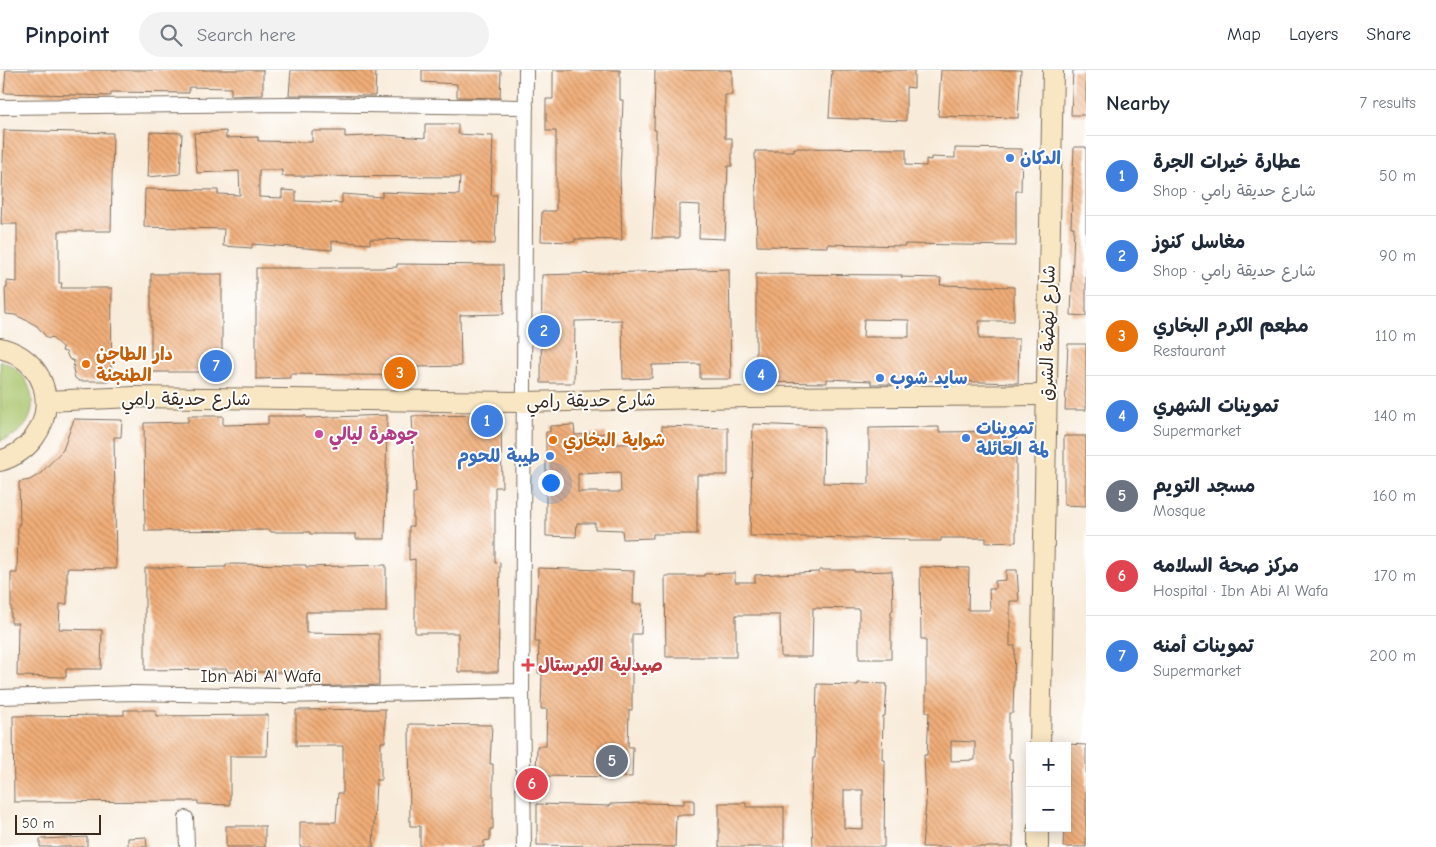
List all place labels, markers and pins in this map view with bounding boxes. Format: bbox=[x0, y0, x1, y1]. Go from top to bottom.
place label: الدكان bbox=[1020, 148, 1061, 169]
marker: الدكان bbox=[1004, 152, 1016, 164]
pin: 2 bbox=[528, 312, 560, 350]
place label: دار الطاجن الطنجنة bbox=[96, 344, 173, 386]
pin: 7 bbox=[200, 347, 232, 385]
pin: 3 bbox=[384, 354, 416, 392]
pin: 4 bbox=[745, 356, 777, 394]
marker: دار الطاجن الطنجنة bbox=[80, 358, 92, 370]
place label: سايد شوب bbox=[890, 368, 968, 389]
marker: سايد شوب bbox=[874, 372, 886, 384]
pin: 1 bbox=[471, 402, 503, 440]
place label: تموينات لمة العائلة bbox=[976, 418, 1049, 460]
place label: جوهرة ليالي bbox=[329, 424, 418, 450]
marker: جوهرة ليالي bbox=[313, 428, 325, 440]
place label: شواية البخاري bbox=[563, 430, 665, 454]
marker: تموينات لمة العائلة bbox=[960, 432, 972, 444]
marker: شواية البخاري bbox=[547, 434, 559, 446]
place label: طيبة للحوم bbox=[457, 446, 540, 470]
marker: طيبة للحوم bbox=[544, 450, 556, 462]
place label: صيدلية الكيرستال bbox=[538, 655, 663, 676]
marker: صيدلية الكيرستال bbox=[522, 659, 534, 671]
pin: 5 bbox=[596, 742, 628, 780]
pin: 6 bbox=[516, 765, 548, 803]

